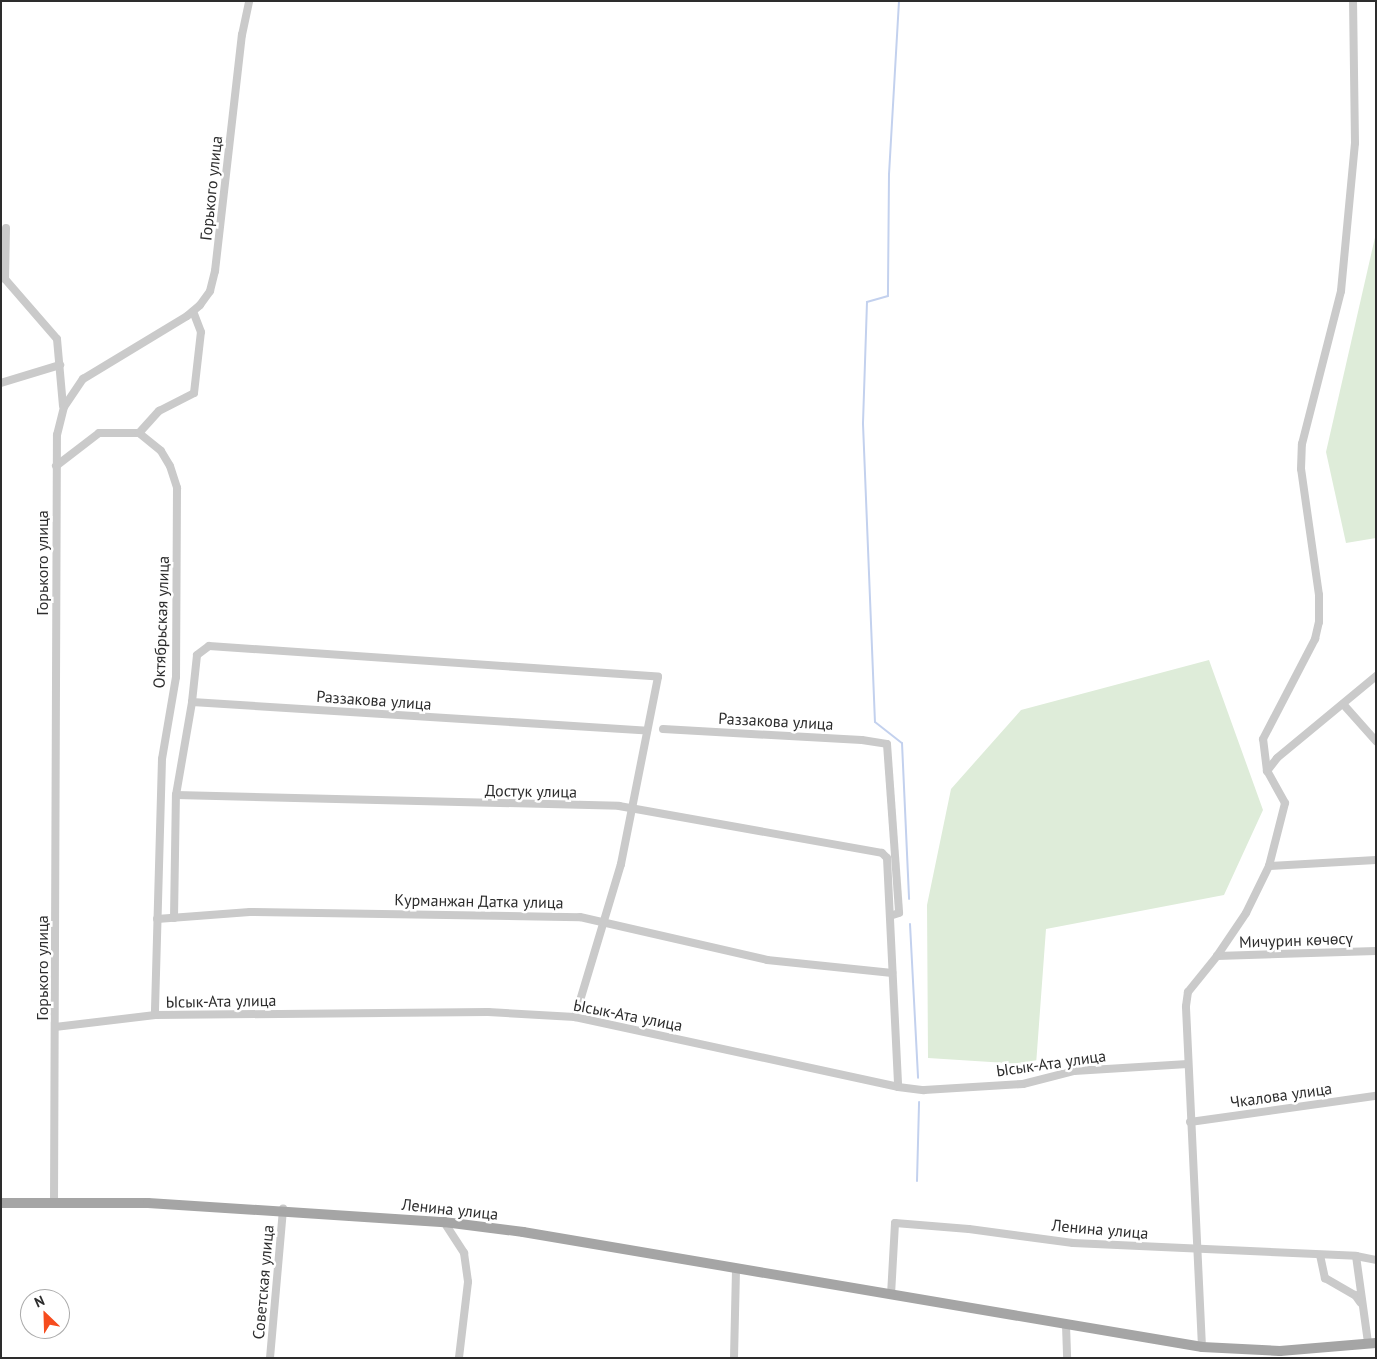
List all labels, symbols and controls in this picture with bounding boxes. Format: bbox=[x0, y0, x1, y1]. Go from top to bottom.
street label: Горького улица bbox=[196, 135, 226, 241]
street label: Горького улица bbox=[32, 510, 52, 616]
street label: Октябрьская улица bbox=[149, 555, 173, 689]
street label: Раззакова улица bbox=[316, 686, 432, 714]
street label: Раззакова улица bbox=[718, 708, 834, 734]
street label: Достук улица bbox=[485, 781, 577, 801]
street label: Курманжан Датка улица bbox=[394, 890, 564, 912]
street label: Горького улица bbox=[32, 915, 52, 1021]
street label: Мичурин көчөсү bbox=[1239, 928, 1353, 952]
street label: Ысык-Ата улица bbox=[165, 990, 277, 1012]
street label: Ысык-Ата улица bbox=[572, 995, 684, 1035]
street label: Ысык-Ата улица bbox=[995, 1046, 1107, 1080]
street label: Чкалова улица bbox=[1229, 1078, 1333, 1112]
street label: Ленина улица bbox=[401, 1194, 499, 1224]
street label: Ленина улица bbox=[1051, 1215, 1149, 1243]
street label: Советская улица bbox=[248, 1224, 278, 1340]
north arrow bbox=[20, 1289, 70, 1339]
text: N bbox=[31, 1291, 47, 1311]

